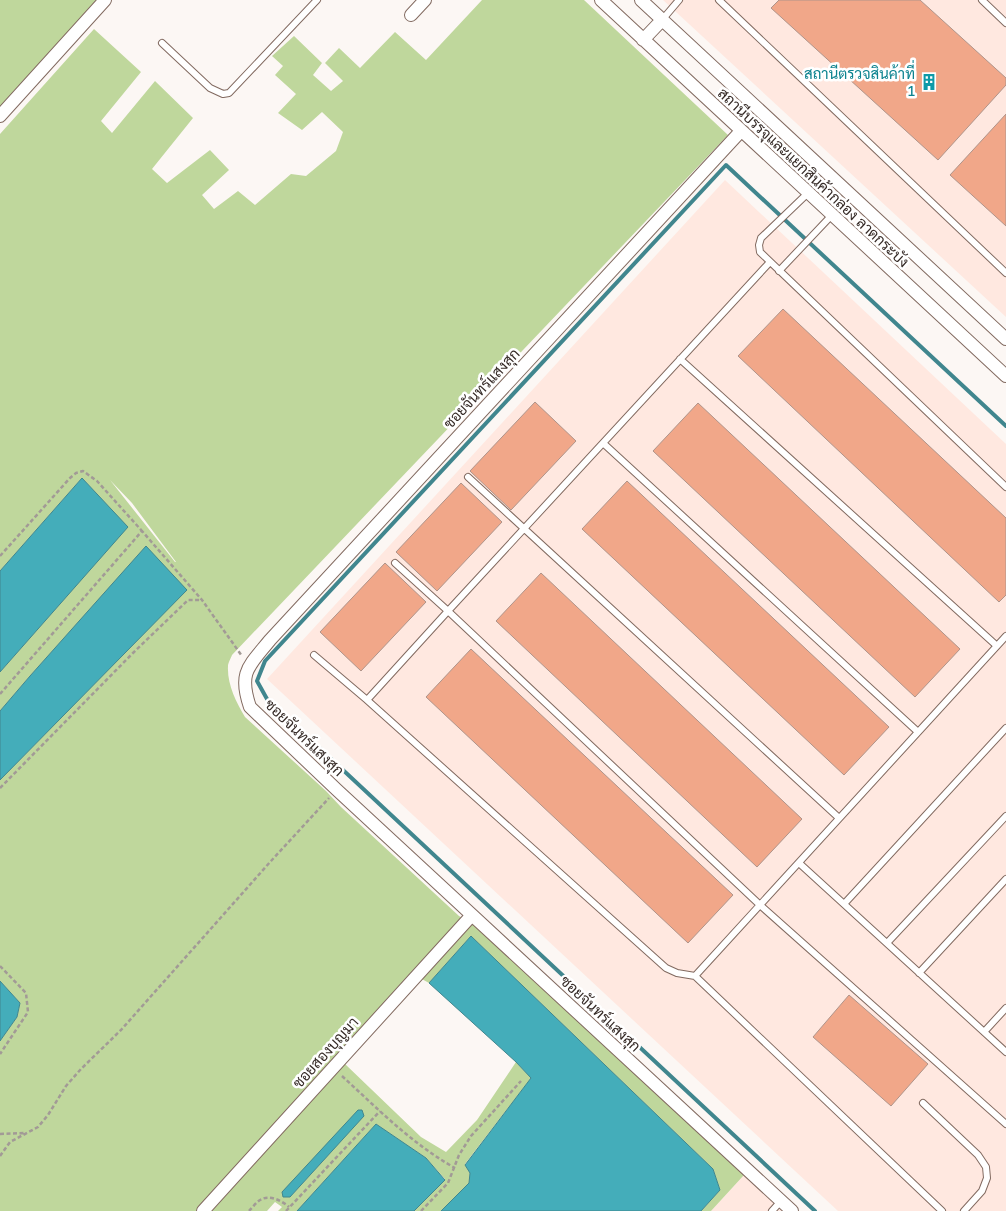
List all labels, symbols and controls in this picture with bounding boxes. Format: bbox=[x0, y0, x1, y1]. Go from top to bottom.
place label: สถานีตรวจสินค้าที่ 1 bbox=[804, 59, 915, 99]
building icon: สถานีตรวจสินค้าที่ 1 bbox=[919, 72, 939, 92]
street label: สถานีบรรจุและแยกสินค้ากล่อง ลาดกระบัง bbox=[713, 84, 913, 273]
street label: ซอยจันทร์แสงสุก bbox=[439, 344, 525, 434]
street label: ซอยจันทร์แสงสุก bbox=[260, 695, 348, 781]
street label: ซอยจันทร์แสงสุก bbox=[555, 971, 645, 1057]
street label: ซอยสองบุญมา bbox=[288, 1013, 364, 1093]

